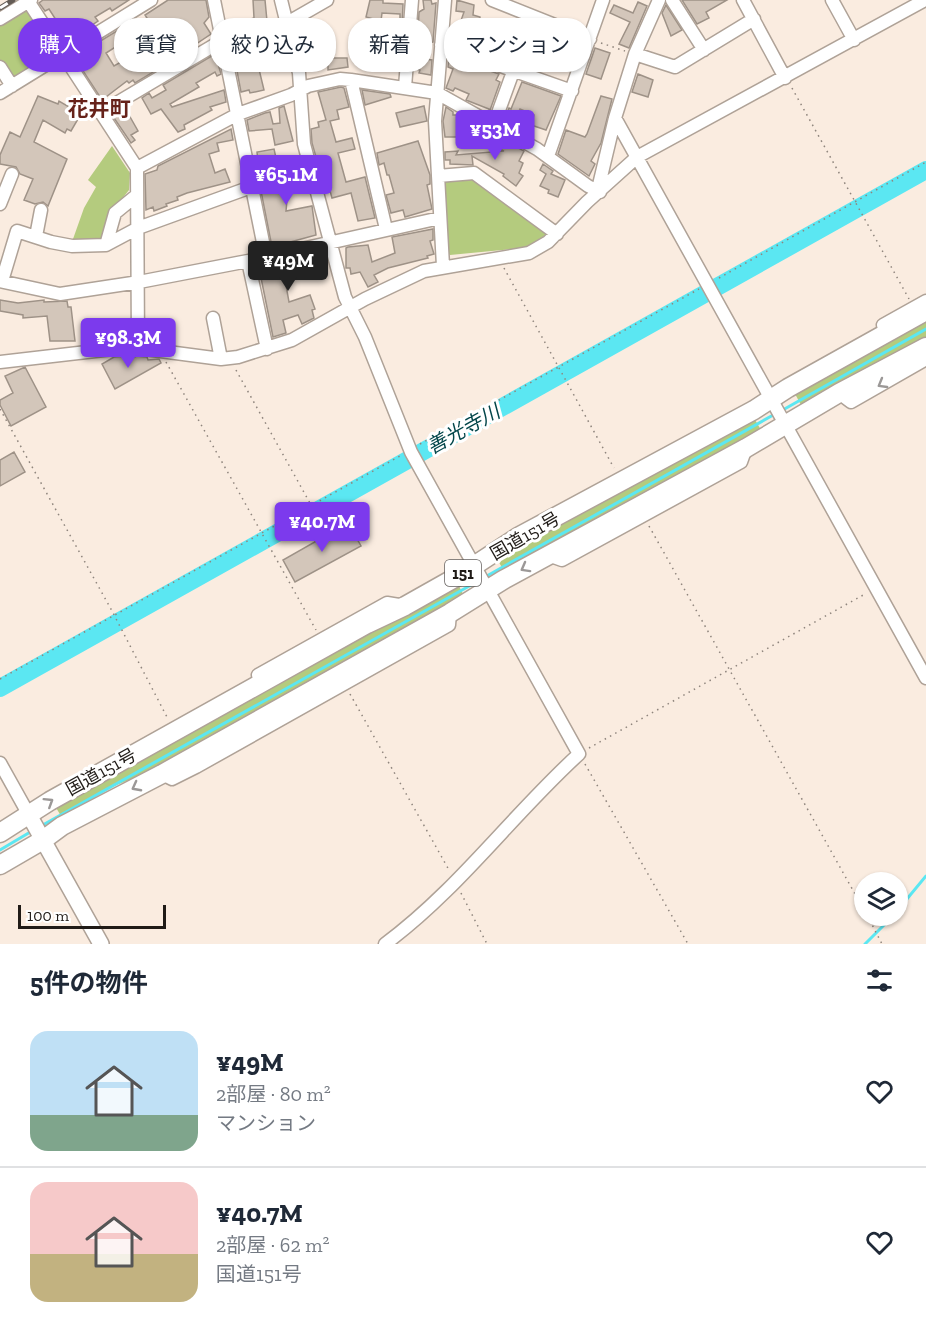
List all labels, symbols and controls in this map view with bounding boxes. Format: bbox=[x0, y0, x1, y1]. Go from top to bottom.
chip: 購入 bbox=[18, 18, 102, 72]
chip: 賃貸 bbox=[114, 18, 198, 72]
chip: 絞り込み bbox=[210, 18, 336, 72]
chip: 新着 bbox=[348, 18, 432, 72]
chip: マンション bbox=[444, 18, 591, 72]
district label: 花井町 bbox=[68, 96, 131, 121]
pin: ¥53M bbox=[459, 110, 531, 161]
text: ¥53M bbox=[470, 117, 521, 141]
pin: ¥65.1M bbox=[237, 155, 335, 206]
text: ¥65.1M bbox=[254, 162, 318, 186]
pin: ¥49M bbox=[252, 241, 324, 292]
text: ¥49M bbox=[262, 248, 314, 272]
pin: ¥98.3M bbox=[79, 318, 177, 369]
text: ¥98.3M bbox=[95, 325, 161, 349]
one-way arrow bbox=[878, 377, 888, 388]
water label: 善光寺川 bbox=[422, 398, 506, 459]
pin: ¥40.7M bbox=[273, 502, 371, 553]
street label: 国道151号 bbox=[486, 507, 564, 565]
text: ¥40.7M bbox=[289, 509, 355, 533]
road number: 151 bbox=[445, 560, 481, 586]
one-way arrow bbox=[521, 561, 531, 572]
street label: 国道151号 bbox=[62, 744, 140, 800]
one-way arrow bbox=[132, 780, 142, 791]
one-way arrow bbox=[43, 798, 54, 809]
map controls bbox=[854, 872, 908, 926]
button: layers bbox=[854, 872, 908, 926]
scale bar bbox=[18, 902, 166, 930]
text: 100 m bbox=[27, 906, 69, 925]
icon: filters bbox=[863, 964, 896, 997]
text: 5件の物件 bbox=[30, 967, 148, 999]
text: ¥49M bbox=[216, 1046, 284, 1078]
icon: home bbox=[78, 1055, 150, 1127]
icon: heart bbox=[863, 1075, 896, 1108]
text: 2部屋 · 80 m² bbox=[216, 1082, 331, 1106]
text: マンション bbox=[216, 1111, 316, 1135]
text: ¥40.7M bbox=[216, 1197, 303, 1229]
icon: home bbox=[78, 1206, 150, 1278]
icon: heart bbox=[863, 1226, 896, 1259]
text: 2部屋 · 62 m² bbox=[216, 1233, 329, 1257]
text: 国道151号 bbox=[216, 1262, 302, 1286]

